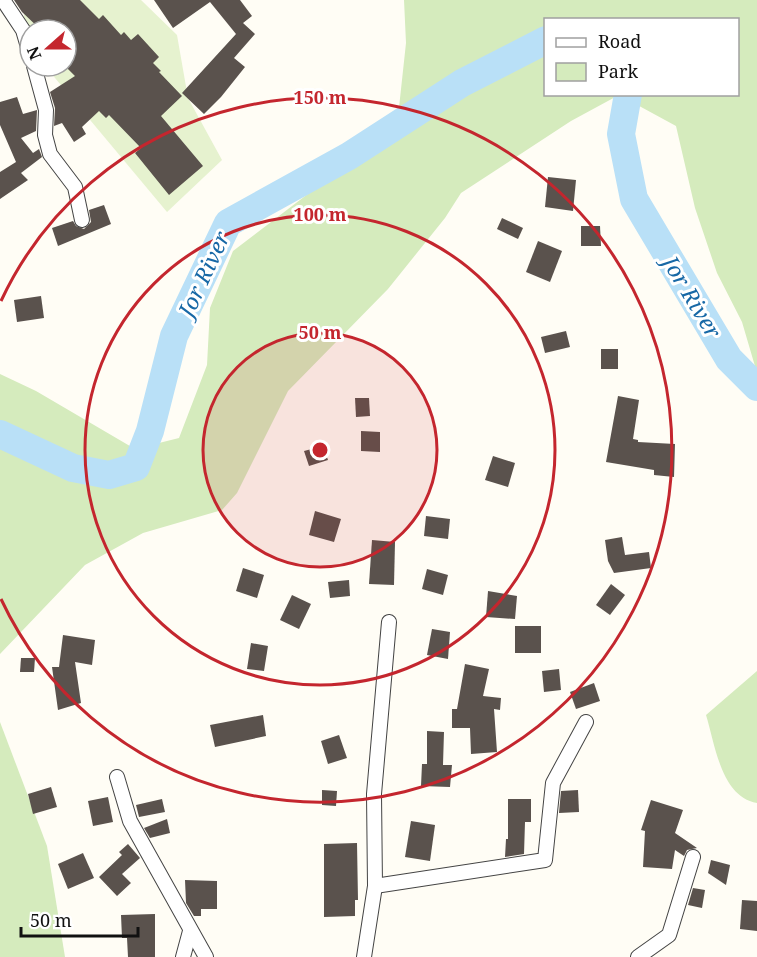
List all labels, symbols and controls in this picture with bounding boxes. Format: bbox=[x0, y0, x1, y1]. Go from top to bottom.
north arrow bbox=[18, 18, 78, 78]
legend bbox=[544, 18, 739, 96]
text: Road bbox=[598, 29, 641, 53]
text: N bbox=[21, 43, 47, 63]
text: Park bbox=[598, 59, 638, 83]
text: 150 m bbox=[294, 85, 347, 109]
text: 100 m bbox=[294, 202, 347, 226]
water label: Jor River bbox=[169, 225, 236, 325]
water label: Jor River bbox=[655, 246, 729, 344]
text: 50 m bbox=[299, 320, 342, 344]
centre of rings bbox=[310, 440, 330, 460]
scale bar bbox=[21, 900, 138, 938]
text: 50 m bbox=[30, 908, 72, 932]

